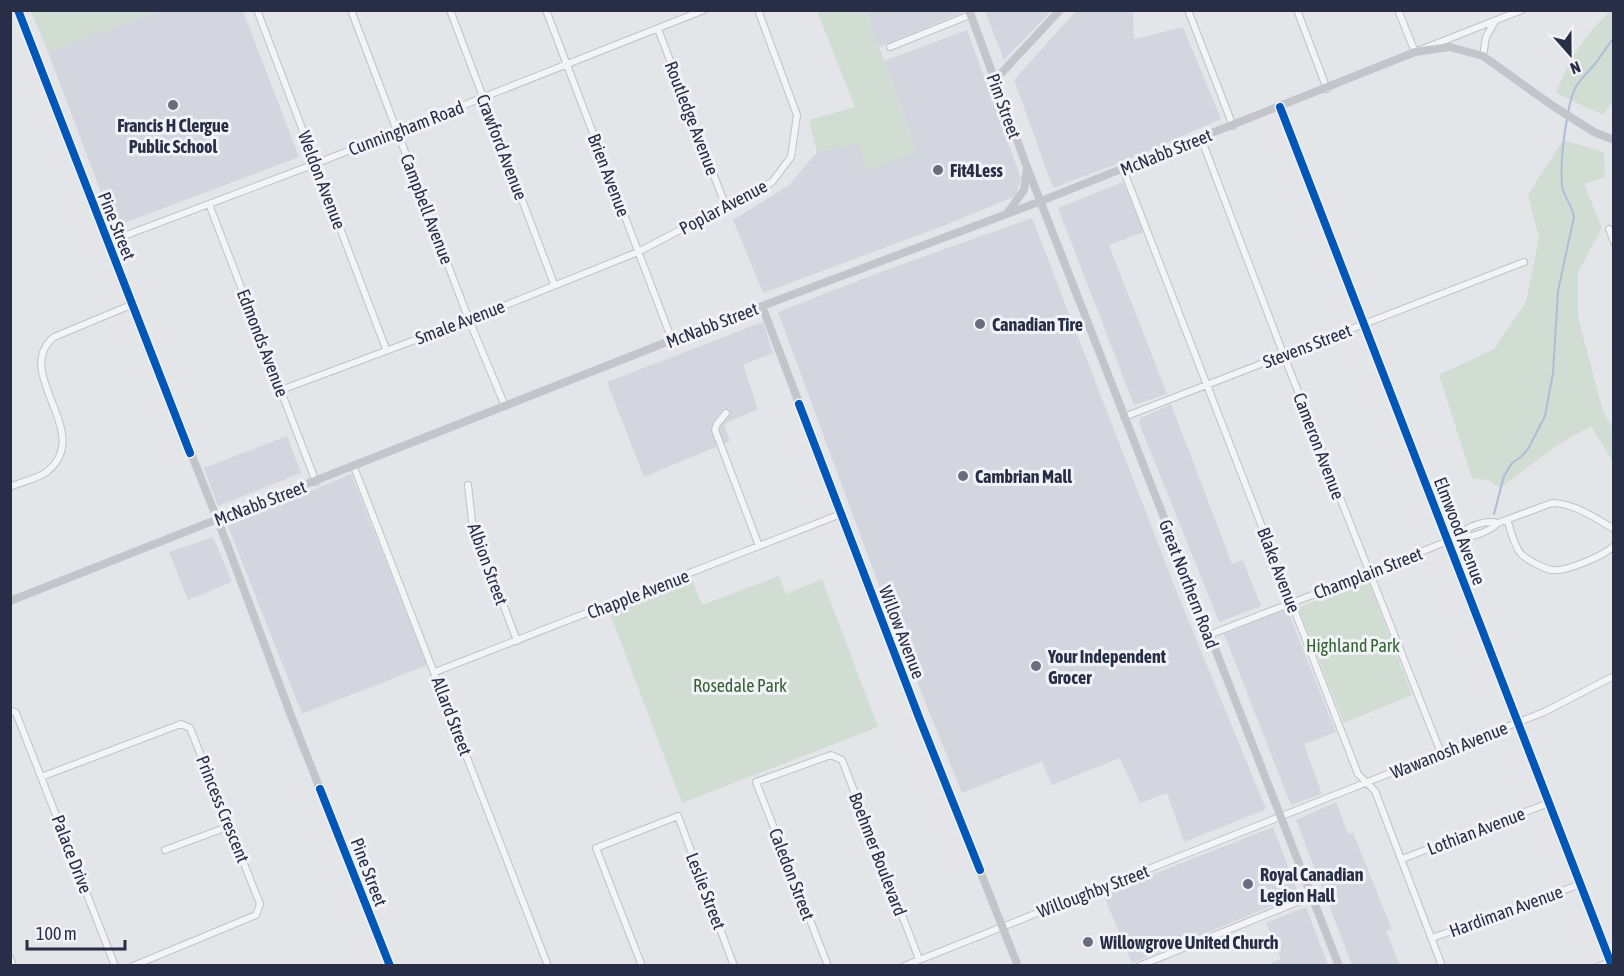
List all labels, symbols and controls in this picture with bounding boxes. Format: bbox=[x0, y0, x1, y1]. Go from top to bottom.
north arrow bbox=[1540, 24, 1600, 84]
street label: Routledge Avenue bbox=[661, 58, 723, 178]
text: N bbox=[1568, 58, 1583, 78]
street label: Pim Street bbox=[983, 71, 1025, 141]
street label: Crawford Avenue bbox=[472, 91, 532, 203]
street label: Cunningham Road bbox=[345, 96, 467, 160]
marker: Francis H Clergue Public School bbox=[166, 98, 180, 112]
place label: Francis H Clergue Public School bbox=[117, 115, 229, 157]
street label: McNabb Street bbox=[1117, 124, 1215, 180]
street label: Weldon Avenue bbox=[294, 128, 350, 232]
street label: Brien Avenue bbox=[584, 131, 634, 219]
street label: Campbell Avenue bbox=[396, 151, 458, 267]
place label: Fit4Less bbox=[950, 160, 1004, 181]
marker: Fit4Less bbox=[931, 163, 945, 177]
street label: Poplar Avenue bbox=[676, 175, 770, 239]
street label: Pine Street bbox=[94, 189, 140, 263]
street label: Edmonds Avenue bbox=[233, 286, 293, 400]
street label: Smale Avenue bbox=[412, 295, 508, 349]
street label: McNabb Street bbox=[663, 298, 761, 352]
place label: Canadian Tire bbox=[992, 314, 1083, 335]
marker: Canadian Tire bbox=[973, 317, 987, 331]
street label: Stevens Street bbox=[1260, 320, 1354, 372]
street label: Cameron Avenue bbox=[1289, 390, 1349, 502]
place label: Cambrian Mall bbox=[975, 466, 1072, 487]
marker: Cambrian Mall bbox=[956, 469, 970, 483]
street label: Elmwood Avenue bbox=[1430, 474, 1490, 588]
street label: McNabb Street bbox=[211, 476, 309, 530]
street label: Great Northern Road bbox=[1155, 517, 1223, 651]
street label: Albion Street bbox=[464, 520, 512, 608]
street label: Blake Avenue bbox=[1253, 524, 1305, 616]
street label: Champlain Street bbox=[1311, 543, 1425, 603]
street label: Chapple Avenue bbox=[584, 565, 692, 623]
street label: Willow Avenue bbox=[875, 583, 929, 681]
park label: Highland Park bbox=[1306, 635, 1400, 656]
place label: Your Independent Grocer bbox=[1047, 646, 1167, 688]
marker: Your Independent Grocer bbox=[1029, 659, 1043, 673]
street label: Allard Street bbox=[427, 674, 477, 758]
park label: Rosedale Park bbox=[693, 675, 787, 696]
street label: Wawanosh Avenue bbox=[1387, 717, 1511, 783]
street label: Princess Crescent bbox=[192, 752, 254, 866]
street label: Boehmer Boulevard bbox=[845, 789, 911, 919]
street label: Lothian Avenue bbox=[1424, 803, 1528, 859]
street label: Palace Drive bbox=[47, 812, 97, 896]
street label: Caledon Street bbox=[765, 825, 819, 923]
street label: Pine Street bbox=[346, 835, 392, 909]
street label: Leslie Street bbox=[682, 850, 730, 932]
street label: Willoughby Street bbox=[1034, 860, 1152, 922]
place label: Royal Canadian Legion Hall bbox=[1260, 864, 1364, 906]
marker: Royal Canadian Legion Hall bbox=[1241, 877, 1255, 891]
street label: Hardiman Avenue bbox=[1446, 881, 1566, 941]
scale bar bbox=[27, 913, 124, 951]
text: 100 m bbox=[36, 923, 77, 944]
place label: Willowgrove United Church bbox=[1099, 932, 1279, 953]
marker: Willowgrove United Church bbox=[1081, 935, 1095, 949]

